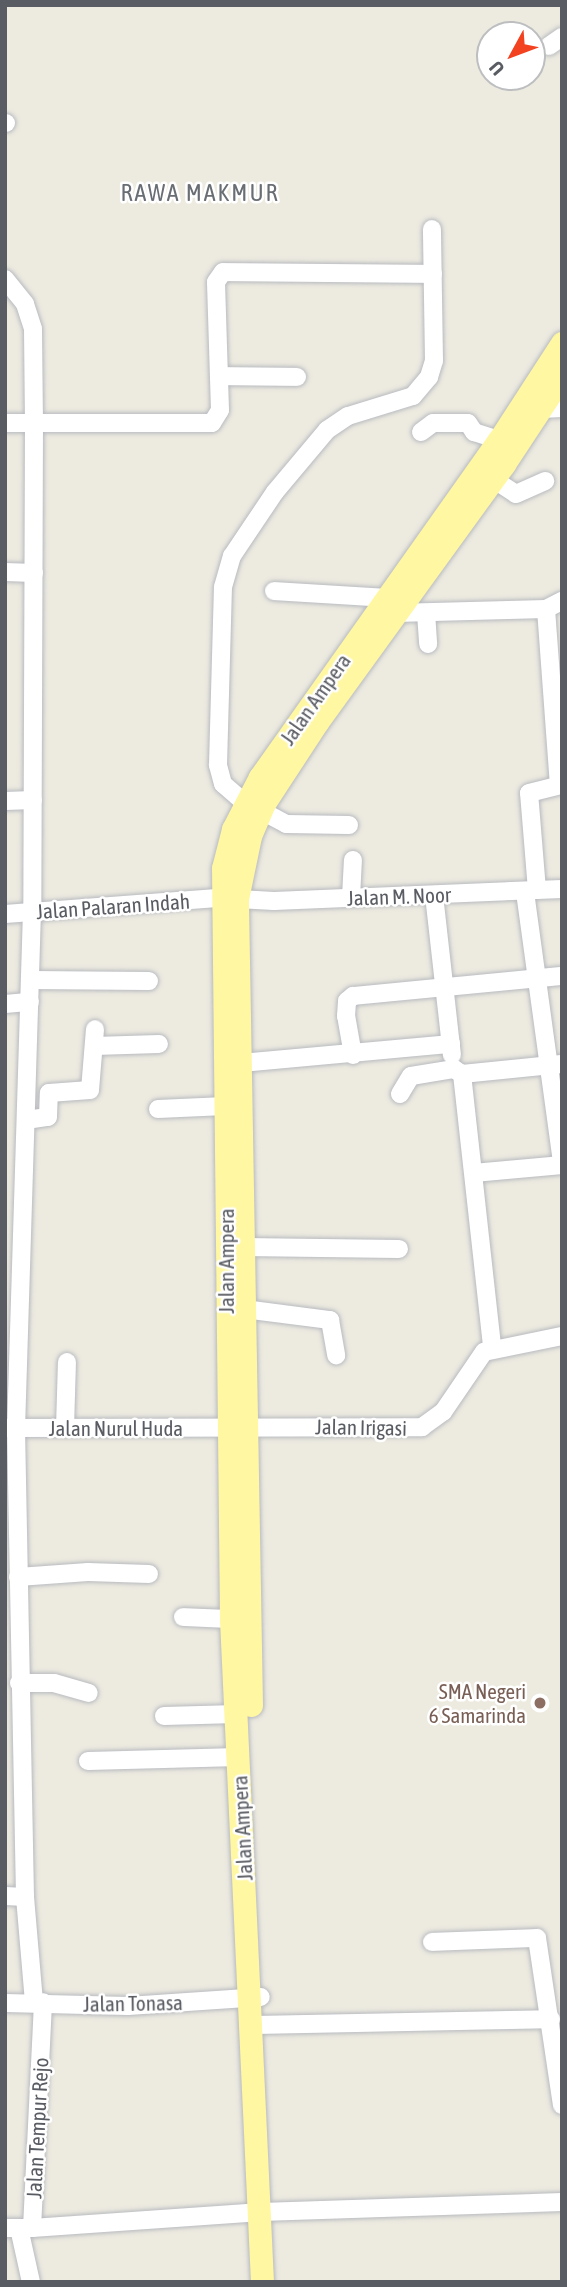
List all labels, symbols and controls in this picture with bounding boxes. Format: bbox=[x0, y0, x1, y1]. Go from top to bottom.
north arrow bbox=[476, 21, 546, 91]
text: U bbox=[485, 57, 509, 80]
district label: RAWA MAKMUR bbox=[122, 179, 278, 207]
street label: Jalan Ampera bbox=[274, 649, 356, 749]
street label: Jalan M. Noor bbox=[347, 882, 451, 910]
street label: Jalan Palaran Indah bbox=[35, 888, 191, 924]
street label: Jalan Ampera bbox=[213, 1208, 239, 1314]
street label: Jalan Irigasi bbox=[315, 1414, 407, 1440]
street label: Jalan Nurul Huda bbox=[49, 1415, 183, 1441]
place label: SMA Negeri 6 Samarinda bbox=[429, 1678, 526, 1728]
marker: SMA Negeri 6 Samarinda bbox=[532, 1695, 548, 1711]
street label: Jalan Ampera bbox=[227, 1775, 257, 1881]
street label: Jalan Tonasa bbox=[83, 1990, 183, 2016]
street label: Jalan Tempur Rejo bbox=[21, 2057, 53, 2199]

